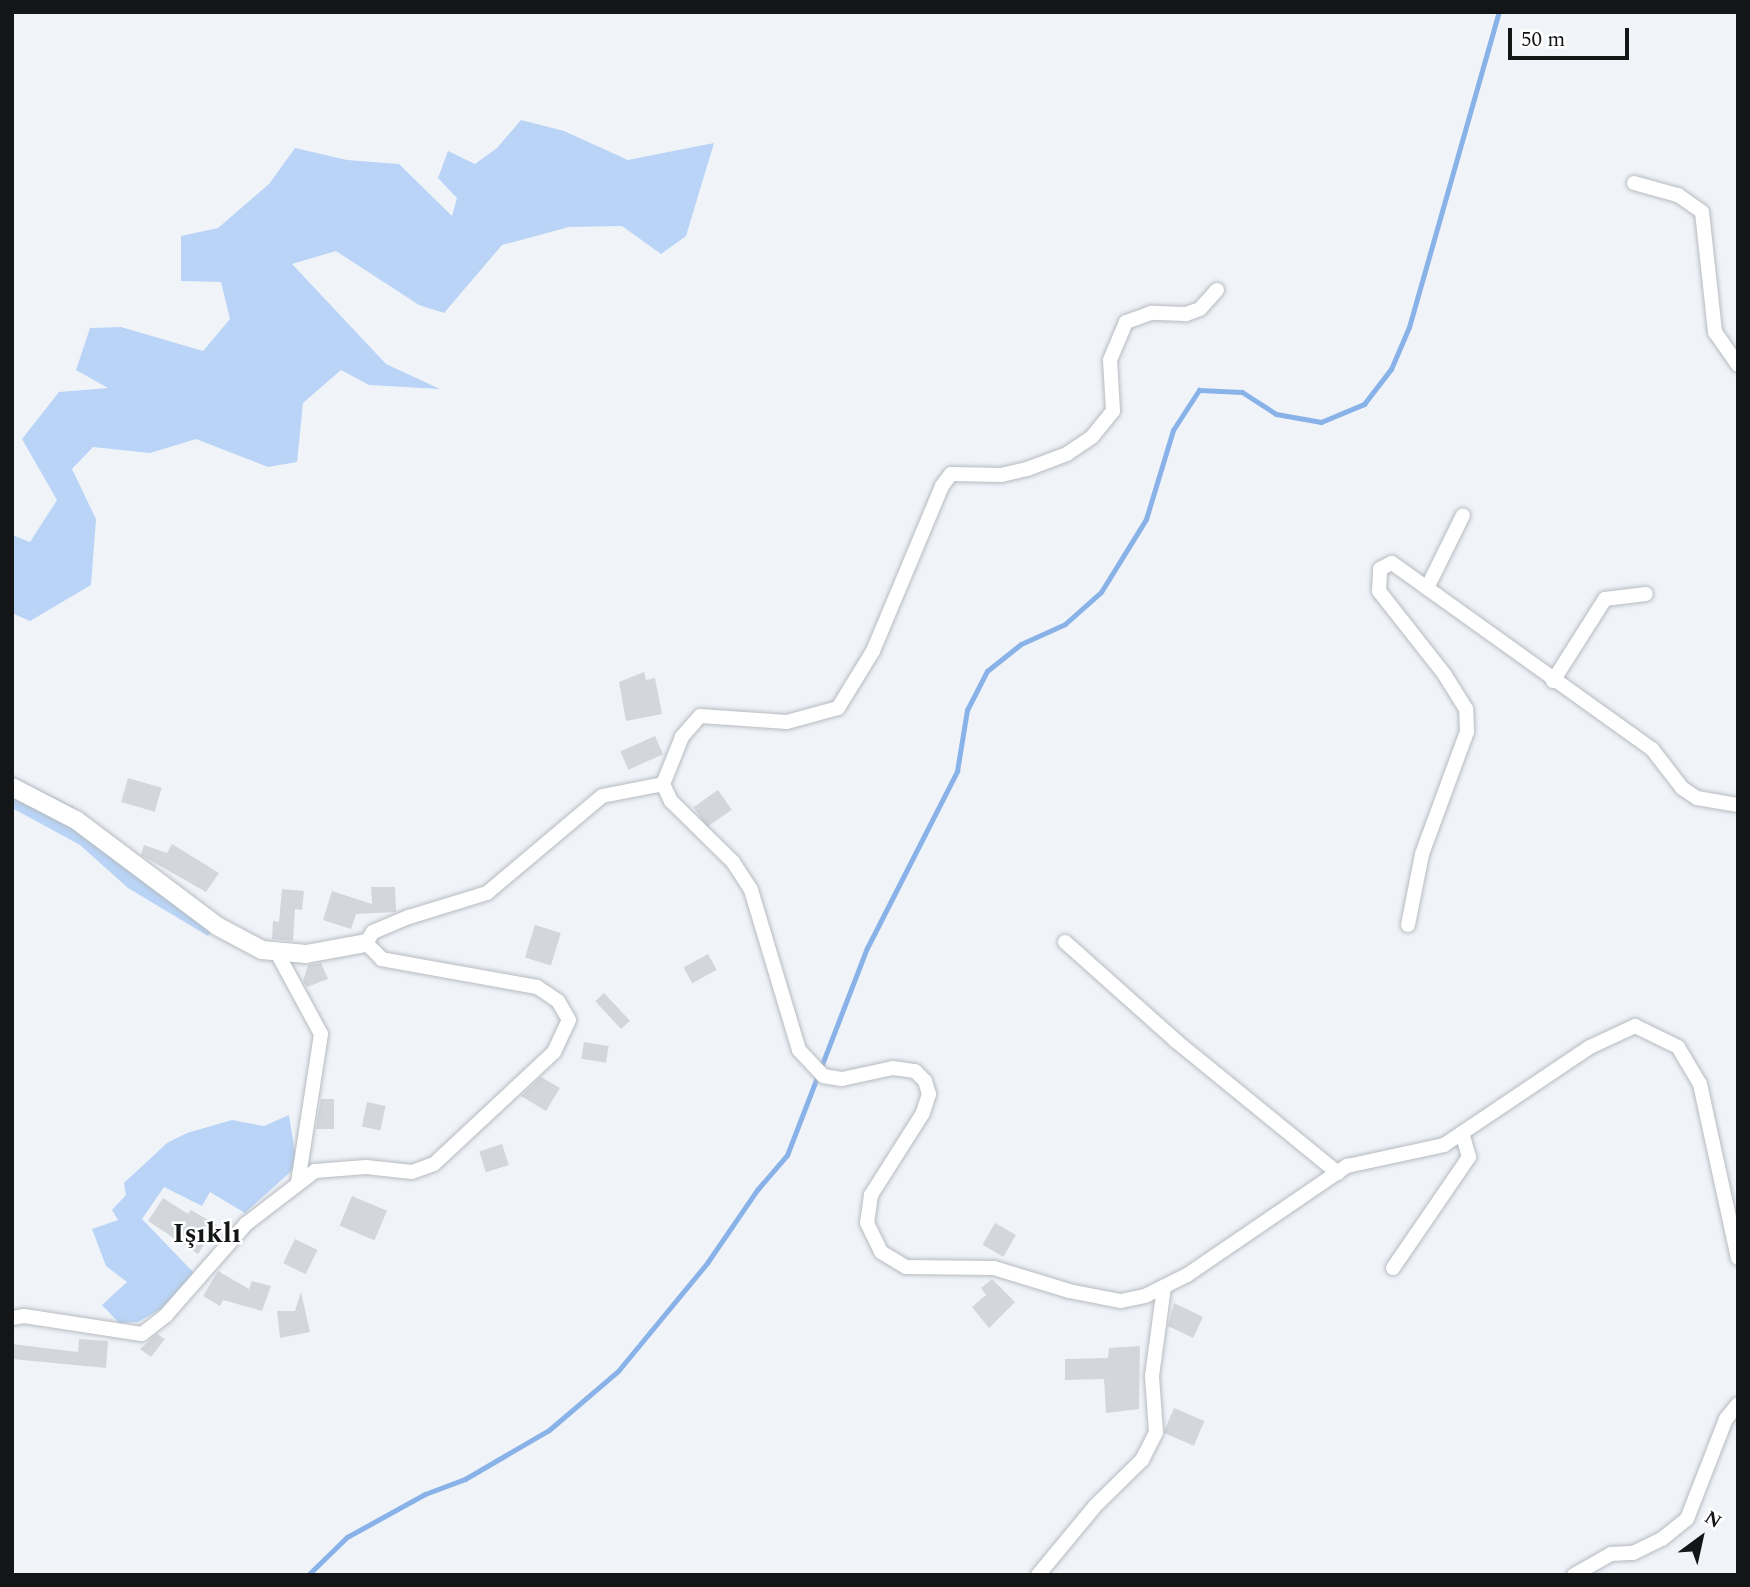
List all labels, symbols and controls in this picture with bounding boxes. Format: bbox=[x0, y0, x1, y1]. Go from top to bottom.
scale bar bbox=[1512, 14, 1633, 58]
text: 50 m bbox=[1521, 24, 1565, 56]
district label: Işıklı bbox=[173, 1217, 241, 1251]
north arrow bbox=[1666, 1503, 1736, 1573]
text: N bbox=[1698, 1504, 1727, 1536]

